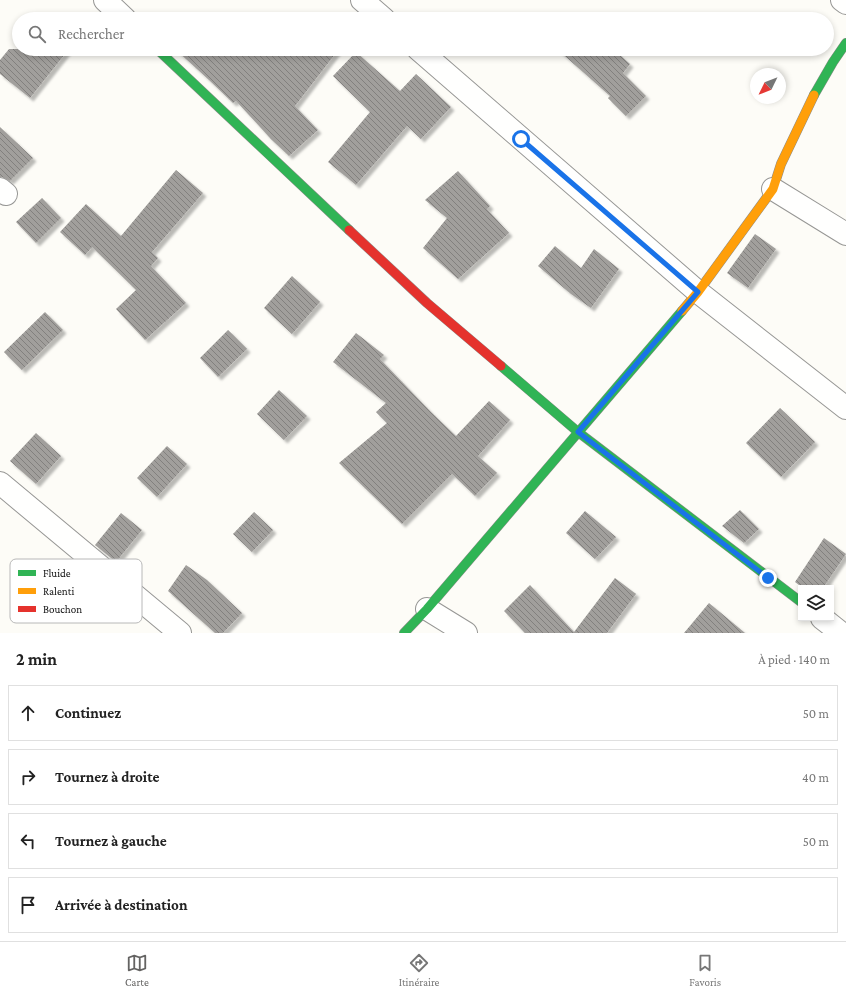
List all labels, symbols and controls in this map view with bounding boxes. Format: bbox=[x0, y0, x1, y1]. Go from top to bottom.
search box bbox=[12, 12, 834, 56]
icon: search bbox=[26, 23, 48, 45]
text: Rechercher bbox=[58, 26, 125, 42]
north arrow bbox=[750, 68, 786, 104]
route start bbox=[512, 130, 530, 148]
legend bbox=[10, 559, 142, 623]
text: Fluide bbox=[43, 567, 71, 579]
route end bbox=[759, 569, 777, 587]
text: Ralenti bbox=[43, 585, 74, 597]
map controls bbox=[798, 585, 834, 621]
button: layers bbox=[798, 585, 834, 621]
text: Bouchon bbox=[43, 603, 82, 615]
text: 2 min bbox=[16, 650, 57, 669]
text: À pied · 140 m bbox=[758, 652, 830, 667]
icon: ahead bbox=[17, 702, 39, 724]
text: Continuez bbox=[55, 705, 121, 721]
text: 50 m bbox=[803, 706, 829, 721]
icon: right bbox=[17, 766, 39, 788]
text: Tournez à droite bbox=[55, 769, 159, 785]
text: 40 m bbox=[802, 770, 829, 785]
icon: left bbox=[17, 830, 39, 852]
text: Tournez à gauche bbox=[55, 833, 167, 849]
text: 50 m bbox=[803, 834, 829, 849]
icon: arrive bbox=[17, 894, 39, 916]
text: Arrivée à destination bbox=[55, 897, 188, 913]
tab: Carte bbox=[125, 952, 149, 988]
tab: Itinéraire bbox=[399, 952, 439, 988]
tab: Favoris bbox=[689, 952, 721, 988]

